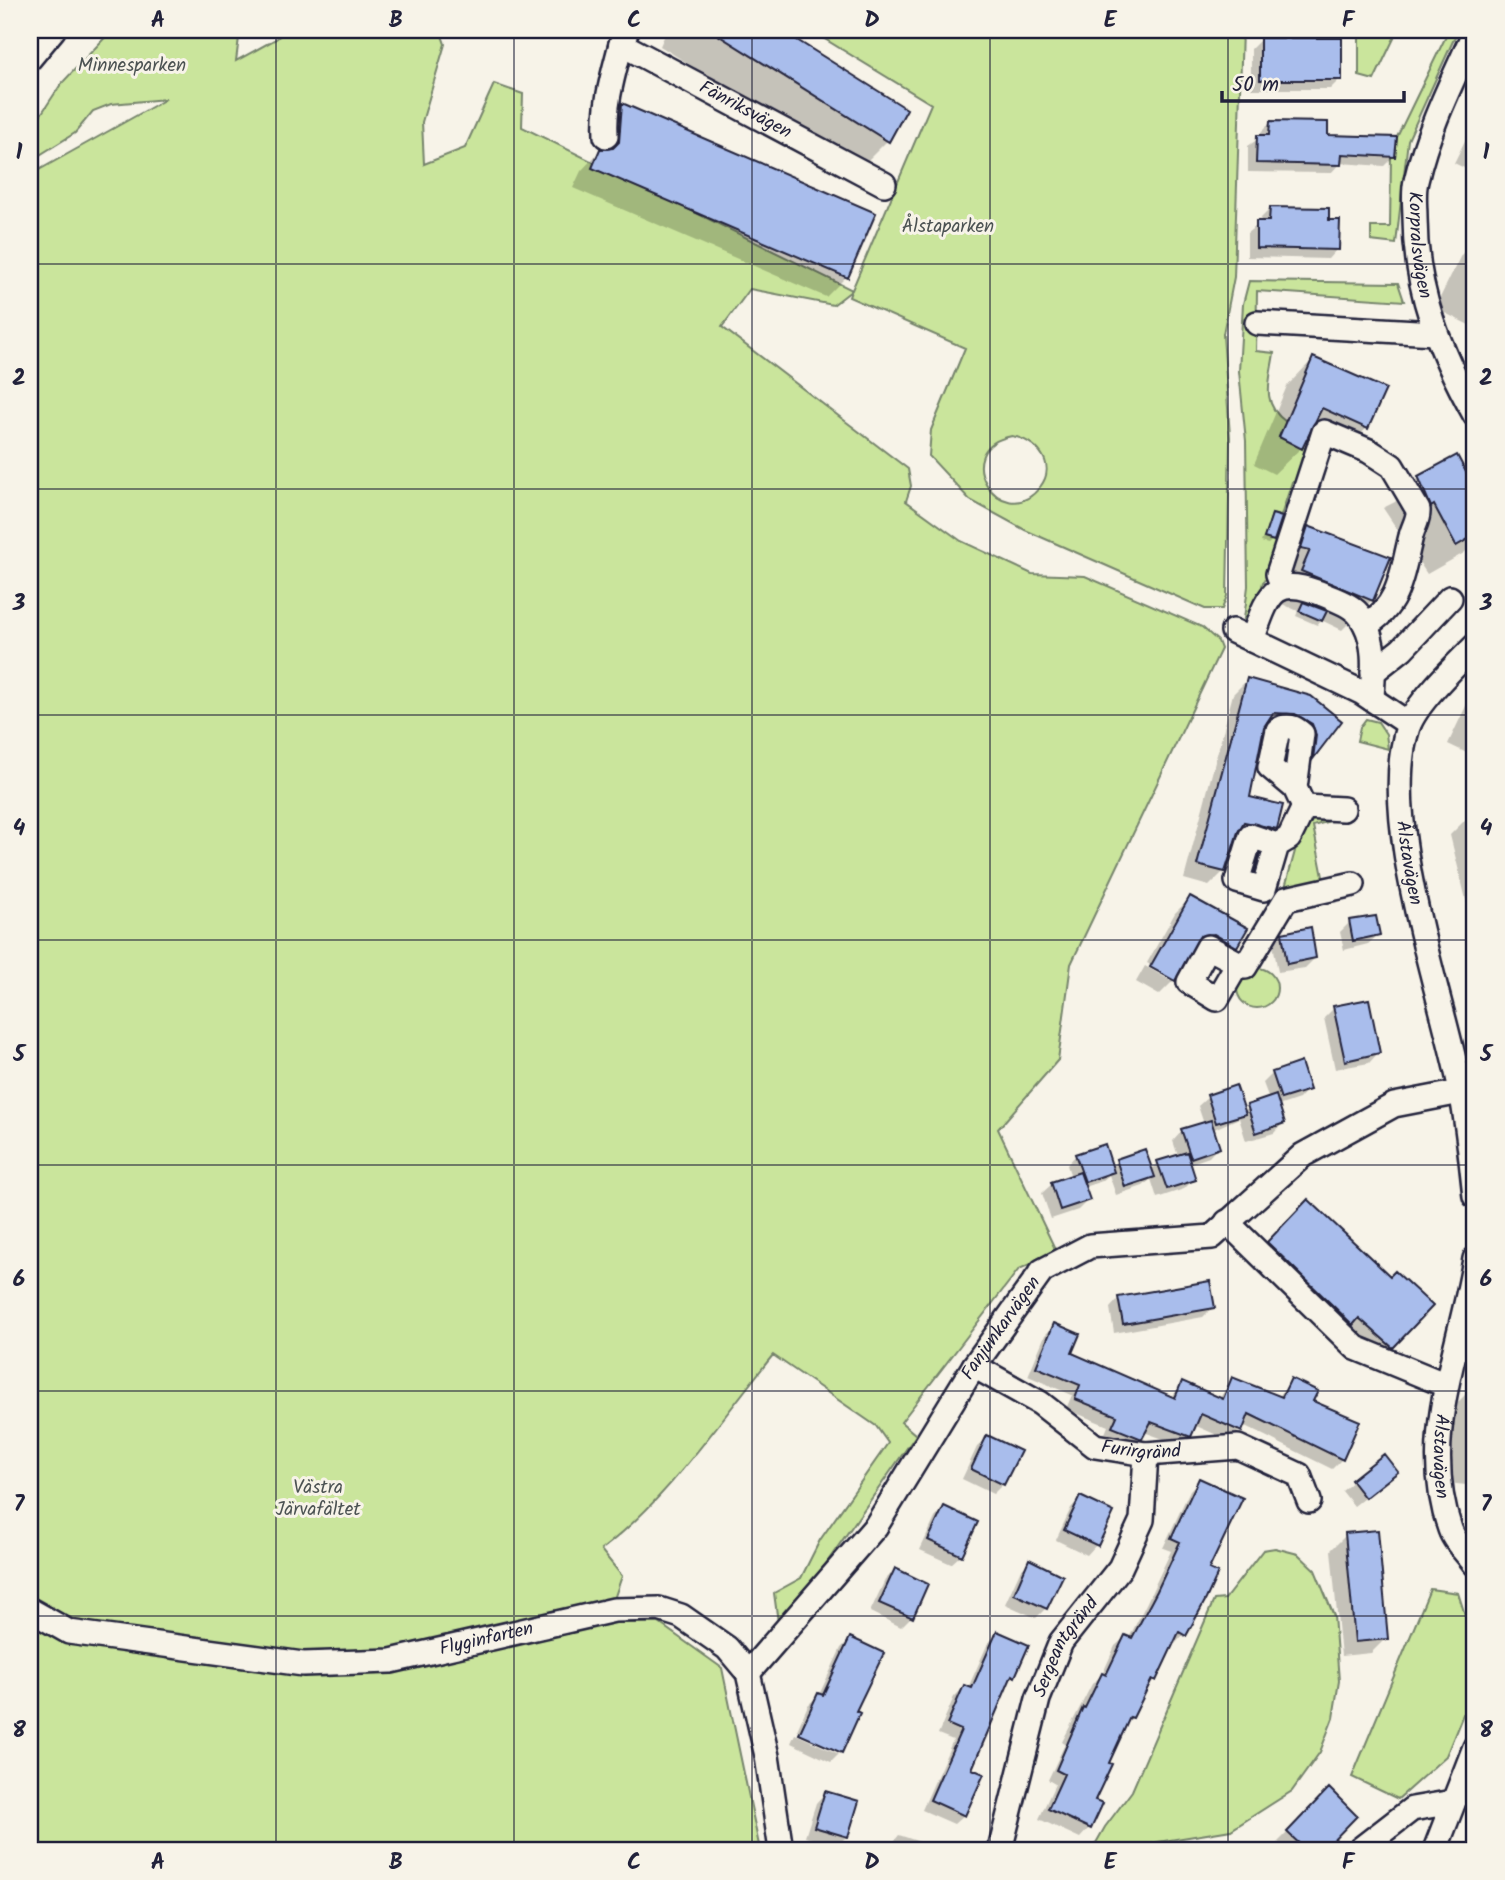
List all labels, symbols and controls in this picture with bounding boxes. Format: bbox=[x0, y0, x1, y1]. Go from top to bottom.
text: A bbox=[151, 3, 165, 39]
text: B bbox=[389, 3, 403, 39]
text: C bbox=[627, 3, 641, 39]
text: D bbox=[864, 3, 880, 39]
text: E bbox=[1104, 3, 1118, 39]
text: F bbox=[1342, 3, 1356, 39]
park label: Minnesparken bbox=[78, 51, 186, 81]
scale bar bbox=[1222, 60, 1404, 104]
text: 50 m bbox=[1232, 69, 1279, 102]
street label: Fänriksvägen bbox=[693, 73, 797, 147]
text: 1 bbox=[16, 135, 23, 171]
text: 1 bbox=[1483, 135, 1490, 171]
street label: Korpralsvägen bbox=[1399, 191, 1440, 302]
park label: Ålstaparken bbox=[902, 212, 994, 242]
text: 2 bbox=[12, 361, 26, 397]
text: 2 bbox=[1479, 361, 1493, 397]
text: 3 bbox=[12, 586, 26, 622]
text: 3 bbox=[1479, 586, 1493, 622]
text: 4 bbox=[13, 811, 26, 847]
text: 4 bbox=[1480, 811, 1493, 847]
street label: Ålstavägen bbox=[1387, 819, 1430, 908]
text: 5 bbox=[12, 1037, 27, 1073]
text: 5 bbox=[1479, 1037, 1494, 1073]
text: 6 bbox=[13, 1262, 25, 1298]
text: 6 bbox=[1480, 1262, 1492, 1298]
street label: Fanjunkarvägen bbox=[954, 1270, 1049, 1386]
street label: Ålstavägen bbox=[1423, 1412, 1457, 1501]
street label: Furirgränd bbox=[1099, 1432, 1183, 1469]
park label: Västra Järvafältet bbox=[275, 1473, 361, 1525]
text: 7 bbox=[14, 1487, 26, 1523]
text: 7 bbox=[1481, 1487, 1493, 1523]
street label: Sergeantgränd bbox=[1025, 1590, 1107, 1702]
street label: Flyginfarten bbox=[437, 1614, 536, 1664]
text: 8 bbox=[12, 1713, 26, 1749]
text: 8 bbox=[1479, 1713, 1493, 1749]
text: A bbox=[151, 1845, 165, 1880]
text: B bbox=[389, 1845, 403, 1880]
text: C bbox=[627, 1845, 641, 1880]
text: D bbox=[864, 1845, 880, 1880]
text: E bbox=[1104, 1845, 1118, 1880]
text: F bbox=[1342, 1845, 1356, 1880]

